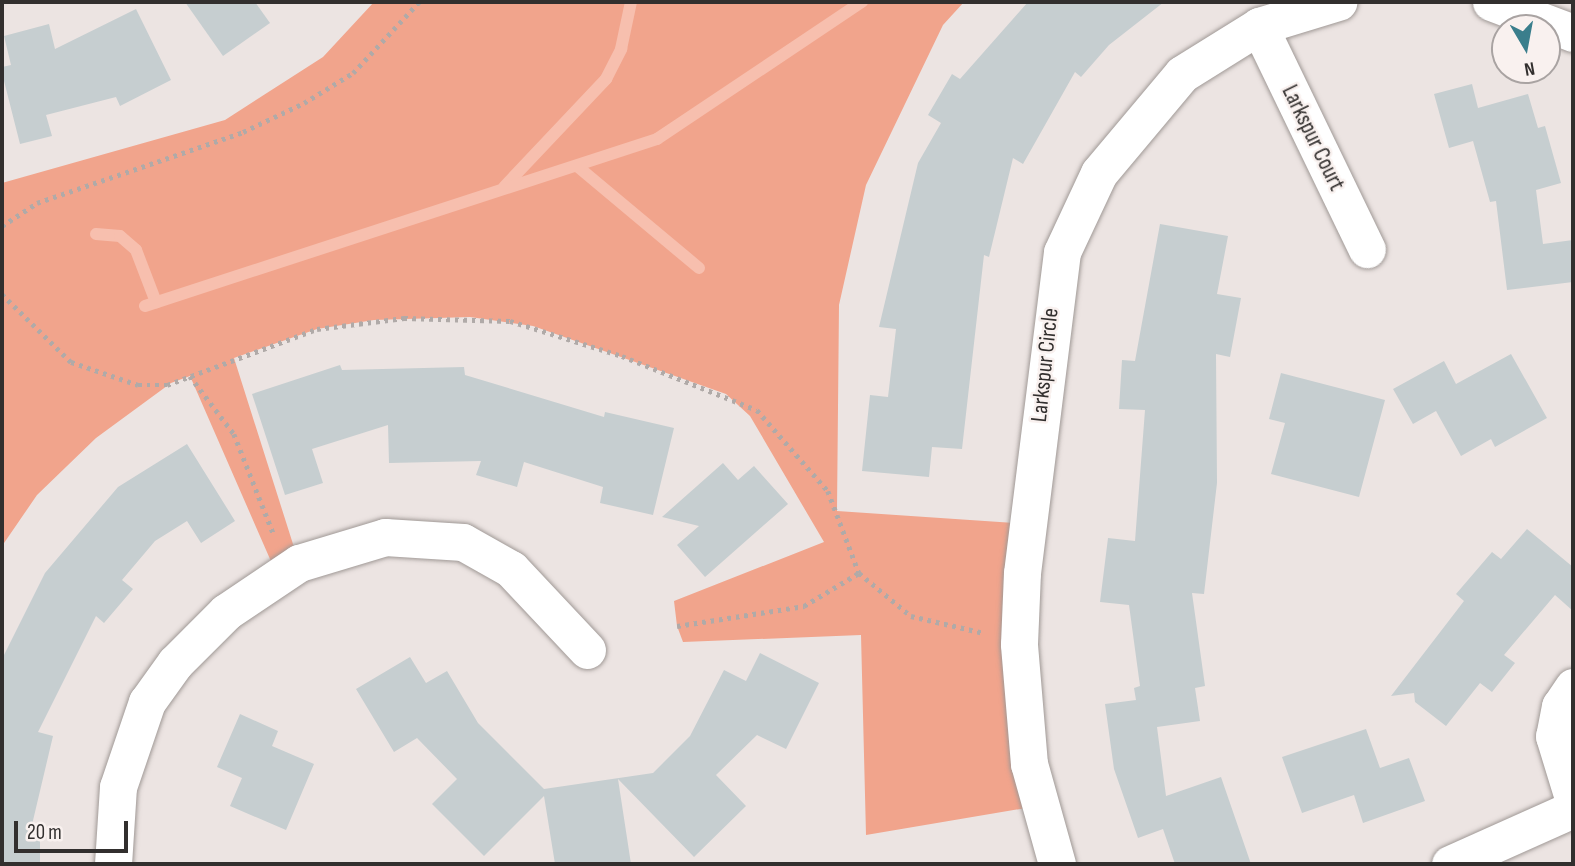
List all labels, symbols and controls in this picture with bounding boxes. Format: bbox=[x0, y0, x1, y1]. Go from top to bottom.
north arrow bbox=[1491, 14, 1561, 84]
text: N bbox=[1522, 56, 1536, 80]
street label: Larkspur Court bbox=[1276, 81, 1350, 195]
street label: Larkspur Circle bbox=[1025, 307, 1065, 423]
scale bar bbox=[18, 806, 131, 850]
text: 20 m bbox=[27, 820, 62, 845]

